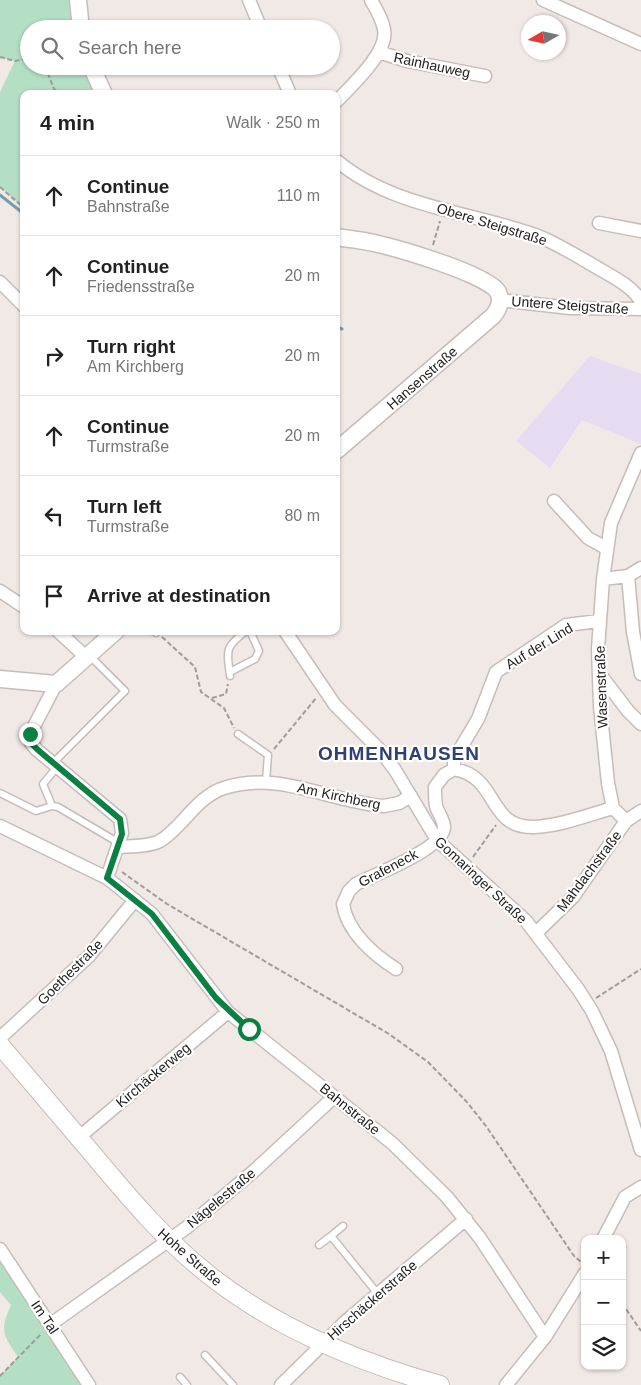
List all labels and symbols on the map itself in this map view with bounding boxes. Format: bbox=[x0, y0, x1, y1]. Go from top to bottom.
north arrow bbox=[521, 15, 566, 60]
street label: Rainhauweg bbox=[392, 49, 472, 81]
street label: Obere Steigstraße bbox=[435, 200, 549, 248]
street label: Untere Steigstraße bbox=[511, 293, 629, 317]
street label: Hansenstraße bbox=[384, 343, 461, 413]
street label: Auf der Lind bbox=[503, 620, 575, 672]
street label: Wasenstraße bbox=[592, 645, 610, 729]
route end bbox=[19, 723, 42, 746]
district label: OHMENHAUSEN bbox=[318, 743, 480, 764]
street label: Am Kirchberg bbox=[296, 779, 382, 813]
street label: Mahdachstraße bbox=[553, 827, 625, 915]
street label: Gomaringer Straße bbox=[432, 833, 530, 927]
street label: Grafeneck bbox=[356, 845, 421, 890]
street label: Goethestraße bbox=[34, 936, 106, 1008]
route start bbox=[238, 1018, 261, 1041]
street label: Kirchäckerweg bbox=[113, 1039, 193, 1111]
street label: Bahnstraße bbox=[317, 1080, 383, 1138]
street label: Nägelestraße bbox=[184, 1165, 258, 1231]
street label: Hohe Straße bbox=[155, 1225, 225, 1289]
street label: Hirschäckerstraße bbox=[324, 1257, 420, 1343]
street label: Im Tal bbox=[28, 1297, 62, 1337]

